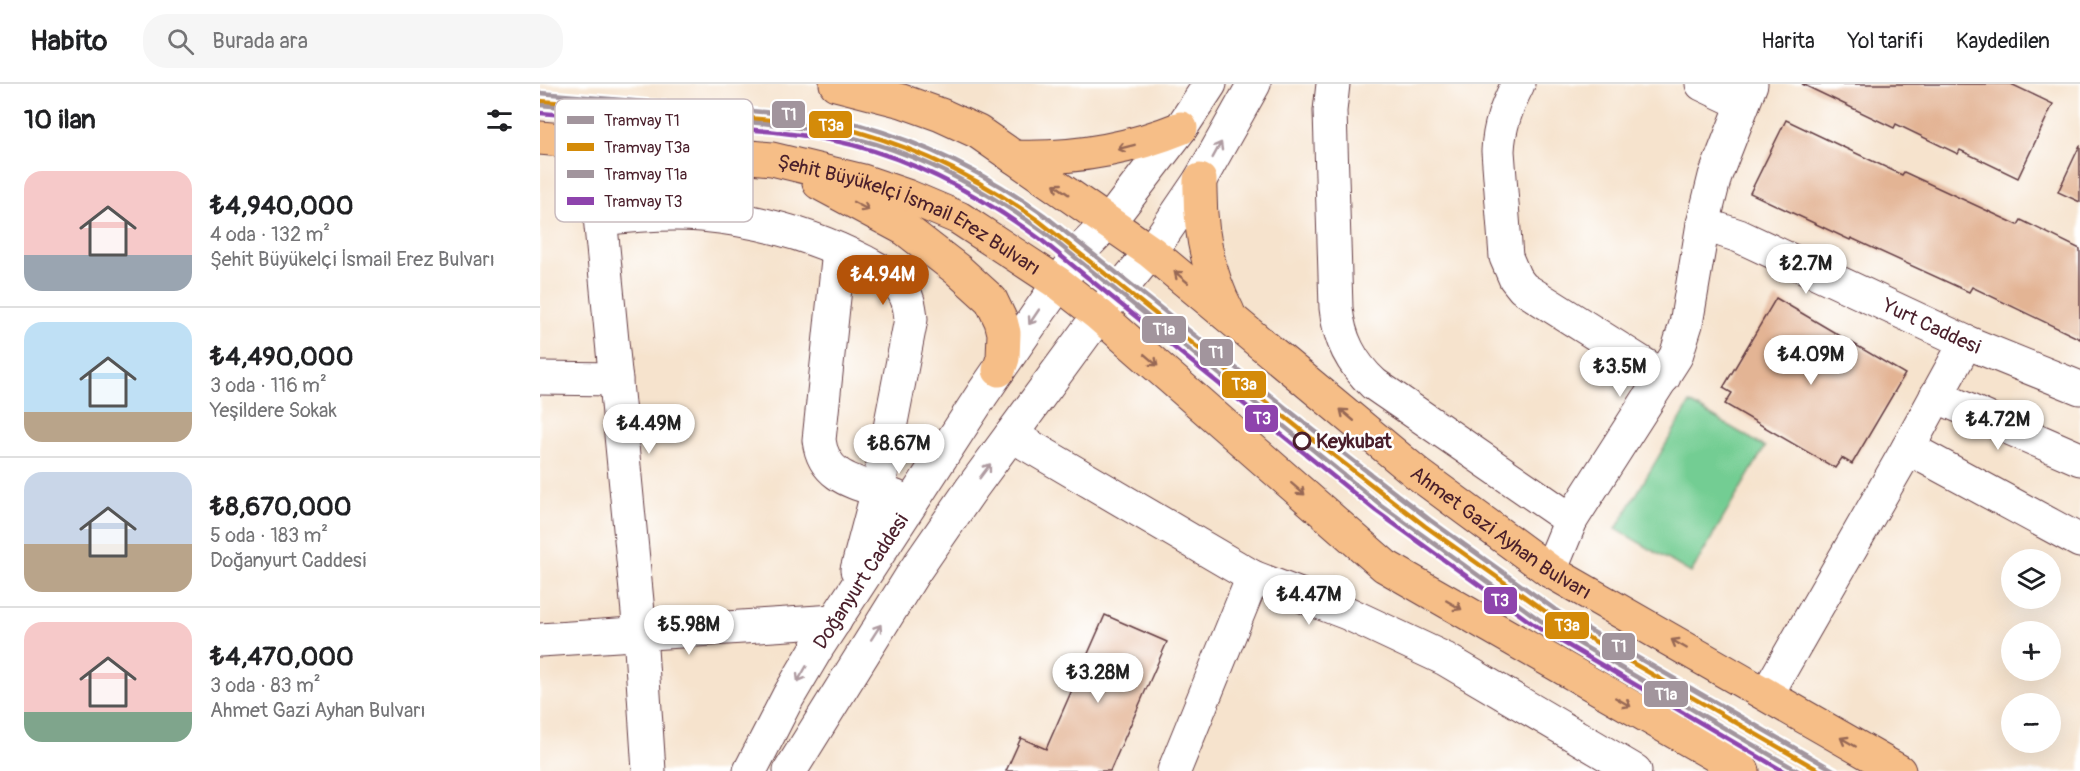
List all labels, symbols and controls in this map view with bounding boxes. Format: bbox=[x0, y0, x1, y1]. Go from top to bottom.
search box bbox=[143, 14, 563, 68]
text: Habito bbox=[30, 24, 107, 59]
icon: search bbox=[164, 25, 197, 58]
text: Burada ara bbox=[212, 27, 308, 55]
text: Harita bbox=[1761, 28, 1815, 55]
text: Yol tarifi bbox=[1848, 28, 1923, 55]
text: Kaydedilen bbox=[1956, 28, 2050, 55]
legend bbox=[555, 99, 753, 222]
line badge: T1 bbox=[771, 100, 806, 129]
text: 10 ilan bbox=[24, 104, 96, 136]
icon: filters bbox=[483, 104, 516, 137]
text: T1 bbox=[780, 105, 797, 125]
line badge: T3a bbox=[808, 110, 853, 139]
text: Tramvay T1 bbox=[604, 111, 680, 131]
text: T3a bbox=[817, 116, 844, 136]
text: Tramvay T3a bbox=[604, 138, 690, 158]
one-way arrow bbox=[1117, 141, 1136, 153]
one-way arrow bbox=[1211, 142, 1223, 159]
street label: Şehit Büyükelçi İsmail Erez Bulvarı bbox=[775, 149, 1045, 281]
text: Tramvay T1a bbox=[604, 165, 687, 185]
one-way arrow bbox=[1053, 183, 1070, 195]
text: ₺4,940,000 bbox=[210, 190, 353, 222]
text: Tramvay T3 bbox=[604, 192, 683, 212]
icon: home bbox=[72, 195, 144, 267]
one-way arrow bbox=[852, 201, 870, 212]
text: 4 oda · 132 m² bbox=[210, 222, 330, 247]
pin: ₺2.7M bbox=[1764, 244, 1848, 295]
text: Şehit Büyükelçi İsmail Erez Bulvarı bbox=[210, 247, 495, 272]
text: ₺2.7M bbox=[1780, 251, 1832, 276]
pin: ₺4.94M bbox=[834, 255, 932, 306]
text: ₺4.94M bbox=[851, 262, 915, 287]
one-way arrow bbox=[1173, 270, 1189, 283]
street label: Yurt Caddesi bbox=[1878, 292, 1984, 360]
one-way arrow bbox=[1028, 309, 1040, 325]
line badge: T1a bbox=[1141, 315, 1187, 344]
text: T1a bbox=[1152, 320, 1176, 340]
pin: ₺4.09M bbox=[1762, 335, 1860, 386]
line badge: T1 bbox=[1199, 338, 1234, 367]
text: ₺4,490,000 bbox=[210, 341, 353, 373]
text: ₺4.09M bbox=[1778, 342, 1844, 367]
text: T1 bbox=[1207, 343, 1224, 363]
icon: home bbox=[72, 346, 144, 418]
pin: ₺3.5M bbox=[1578, 347, 1662, 398]
one-way arrow bbox=[1143, 353, 1158, 367]
text: ₺3.5M bbox=[1594, 354, 1646, 379]
line badge: T3a bbox=[1221, 370, 1267, 399]
text: 3 oda · 116 m² bbox=[210, 373, 327, 398]
text: T3a bbox=[1230, 375, 1257, 395]
text: Yeşildere Sokak bbox=[210, 398, 337, 423]
pin: ₺4.72M bbox=[1949, 400, 2047, 451]
pin: ₺4.49M bbox=[600, 404, 698, 455]
line badge: T3 bbox=[1244, 404, 1279, 433]
text: ₺4.72M bbox=[1966, 407, 2030, 432]
one-way arrow bbox=[1340, 408, 1355, 422]
text: T3 bbox=[1252, 409, 1271, 429]
text: ₺4.49M bbox=[617, 411, 681, 436]
pin: ₺8.67M bbox=[850, 424, 948, 475]
place label: Keykubat bbox=[1316, 429, 1392, 454]
text: ₺8.67M bbox=[868, 431, 930, 456]
marker: Keykubat bbox=[1293, 432, 1311, 450]
street label: Ahmet Gazi Ayhan Bulvarı bbox=[1405, 461, 1596, 605]
one-way arrow bbox=[979, 463, 991, 479]
one-way arrow bbox=[1290, 482, 1305, 496]
text: ₺8,670,000 bbox=[210, 491, 352, 523]
icon: home bbox=[72, 496, 144, 568]
street label: Doğanyurt Caddesi bbox=[808, 509, 914, 654]
text: 5 oda · 183 m² bbox=[210, 523, 328, 548]
text: Doğanyurt Caddesi bbox=[210, 548, 366, 573]
map controls bbox=[2001, 549, 2061, 753]
button: layers bbox=[2001, 549, 2061, 609]
pin: ₺4.47M bbox=[1260, 575, 1358, 626]
text: ₺4.47M bbox=[1277, 582, 1341, 607]
line badge: T3 bbox=[1483, 586, 1518, 615]
text: T3 bbox=[1490, 591, 1509, 611]
one-way arrow bbox=[1445, 599, 1462, 611]
pin: ₺5.98M bbox=[640, 605, 738, 656]
line badge: T3a bbox=[1544, 611, 1590, 640]
text: ₺5.98M bbox=[658, 612, 720, 637]
text: T3a bbox=[1553, 616, 1580, 636]
button: + bbox=[2001, 621, 2061, 681]
one-way arrow bbox=[870, 624, 882, 641]
line badge: T1 bbox=[1601, 632, 1636, 661]
text: T1 bbox=[1610, 637, 1627, 657]
one-way arrow bbox=[1671, 638, 1689, 649]
text: ₺4,470,000 bbox=[210, 641, 354, 673]
icon: home bbox=[72, 646, 144, 718]
pin: ₺3.28M bbox=[1049, 653, 1147, 704]
text: ₺3.28M bbox=[1066, 660, 1130, 685]
one-way arrow bbox=[795, 665, 807, 682]
text: 3 oda · 83 m² bbox=[210, 673, 321, 698]
line badge: T1a bbox=[1643, 680, 1689, 708]
text: T1a bbox=[1654, 685, 1678, 705]
button: − bbox=[2001, 693, 2061, 753]
one-way arrow bbox=[1614, 696, 1631, 708]
text: Ahmet Gazi Ayhan Bulvarı bbox=[210, 698, 426, 723]
one-way arrow bbox=[1840, 735, 1857, 747]

